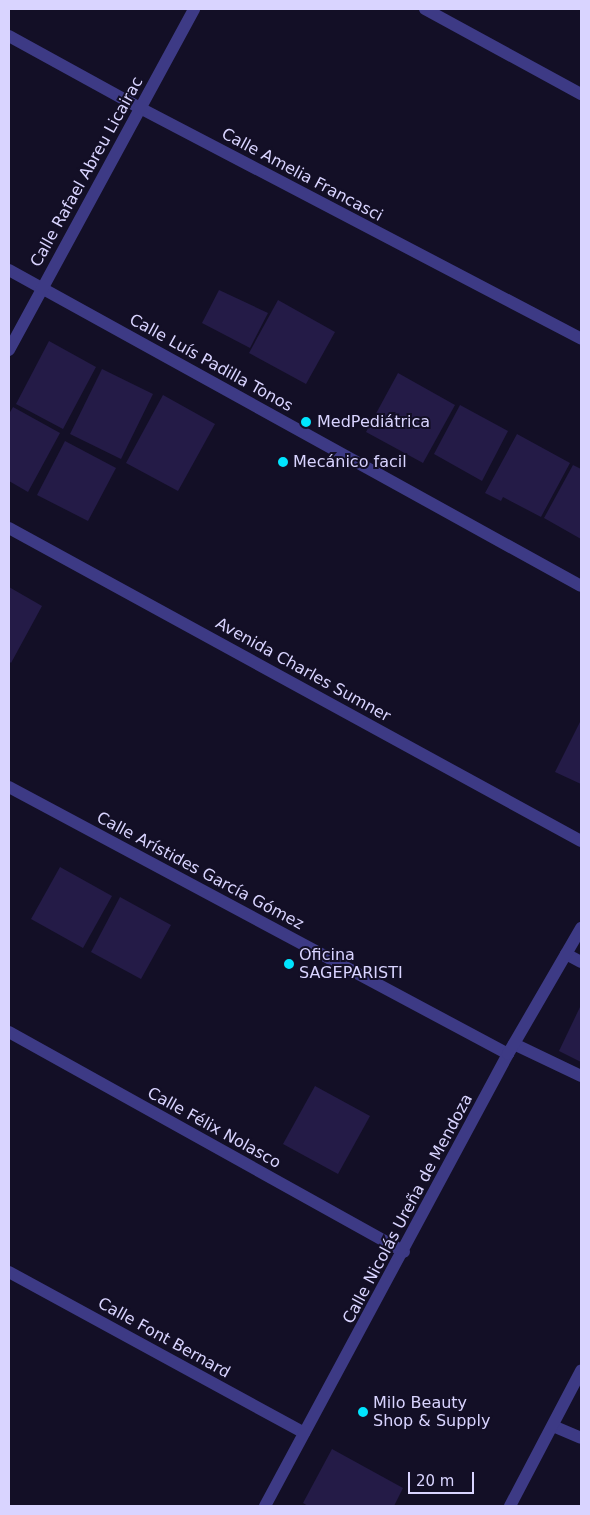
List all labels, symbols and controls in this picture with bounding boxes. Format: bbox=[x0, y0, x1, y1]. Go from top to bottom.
street label: Calle Rafael Abreu Licairac bbox=[27, 74, 147, 270]
street label: Calle Amelia Francasci bbox=[218, 124, 386, 226]
street label: Calle Luís Padilla Tonos bbox=[126, 310, 296, 416]
place label: MedPediátrica bbox=[317, 412, 430, 432]
marker: MedPediátrica bbox=[299, 415, 313, 429]
place label: Mecánico facil bbox=[293, 452, 407, 472]
marker: Mecánico facil bbox=[277, 456, 289, 468]
street label: Avenida Charles Sumner bbox=[212, 614, 394, 726]
street label: Calle Arístides García Gómez bbox=[93, 808, 307, 934]
place label: Oficina SAGEPARISTI bbox=[299, 945, 403, 983]
marker: Oficina SAGEPARISTI bbox=[283, 958, 295, 970]
street label: Calle Félix Nolasco bbox=[144, 1083, 284, 1173]
street label: Calle Nicolás Ureña de Mendoza bbox=[339, 1091, 477, 1327]
street label: Calle Font Bernard bbox=[95, 1294, 233, 1382]
place label: Milo Beauty Shop & Supply bbox=[373, 1393, 490, 1431]
marker: Milo Beauty Shop & Supply bbox=[357, 1406, 369, 1418]
scale bar bbox=[410, 1462, 476, 1494]
text: 20 m bbox=[416, 1472, 454, 1490]

